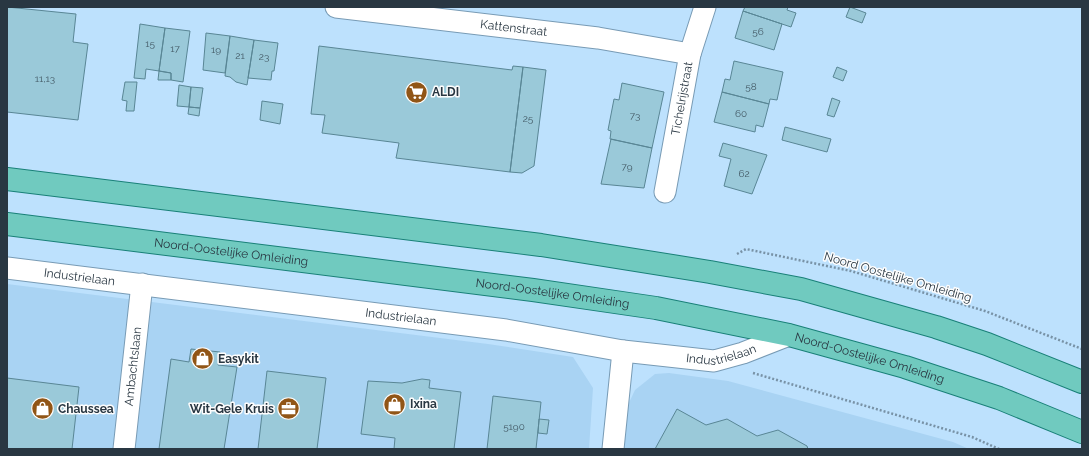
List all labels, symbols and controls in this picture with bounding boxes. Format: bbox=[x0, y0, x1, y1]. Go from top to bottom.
street label: Kattenstraat bbox=[480, 17, 548, 39]
house number: 56 bbox=[752, 26, 764, 37]
house number: 15 bbox=[145, 38, 155, 49]
house number: 17 bbox=[170, 43, 180, 54]
house number: 19 bbox=[211, 44, 221, 55]
house number: 21 bbox=[235, 50, 245, 61]
house number: 23 bbox=[259, 51, 269, 62]
street label: Tichelrijstraat bbox=[668, 61, 695, 136]
house number: 11,13 bbox=[35, 73, 55, 84]
supermarket icon: ALDI bbox=[404, 79, 430, 105]
house number: 58 bbox=[745, 81, 757, 92]
place label: ALDI bbox=[432, 85, 459, 99]
house number: 60 bbox=[735, 108, 747, 119]
house number: 73 bbox=[630, 110, 640, 121]
house number: 25 bbox=[523, 113, 534, 124]
house number: 79 bbox=[621, 161, 633, 172]
house number: 62 bbox=[738, 168, 750, 179]
street label: Noord-Oostelijke Omleiding bbox=[153, 236, 309, 269]
street label: Noord Oostelijke Omleiding bbox=[823, 249, 973, 305]
street label: Industrielaan bbox=[43, 266, 116, 288]
street label: Noord-Oostelijke Omleiding bbox=[475, 276, 630, 311]
street label: Industrielaan bbox=[365, 306, 437, 328]
street label: Ambachtslaan bbox=[122, 326, 144, 407]
street label: Noord-Oostelijke Omleiding bbox=[793, 330, 946, 387]
street label: Industrielaan bbox=[685, 342, 758, 368]
shop icon: Easykit bbox=[189, 346, 215, 372]
place label: Easykit bbox=[218, 352, 259, 366]
shop icon: Ixina bbox=[382, 391, 408, 417]
shop icon: Chaussea bbox=[30, 396, 56, 422]
office icon: Wit-Gele Kruis bbox=[276, 396, 302, 422]
place label: Ixina bbox=[410, 397, 437, 411]
place label: Chaussea bbox=[58, 402, 114, 416]
place label: Wit-Gele Kruis bbox=[190, 402, 274, 416]
house number: 5190 bbox=[503, 421, 525, 432]

